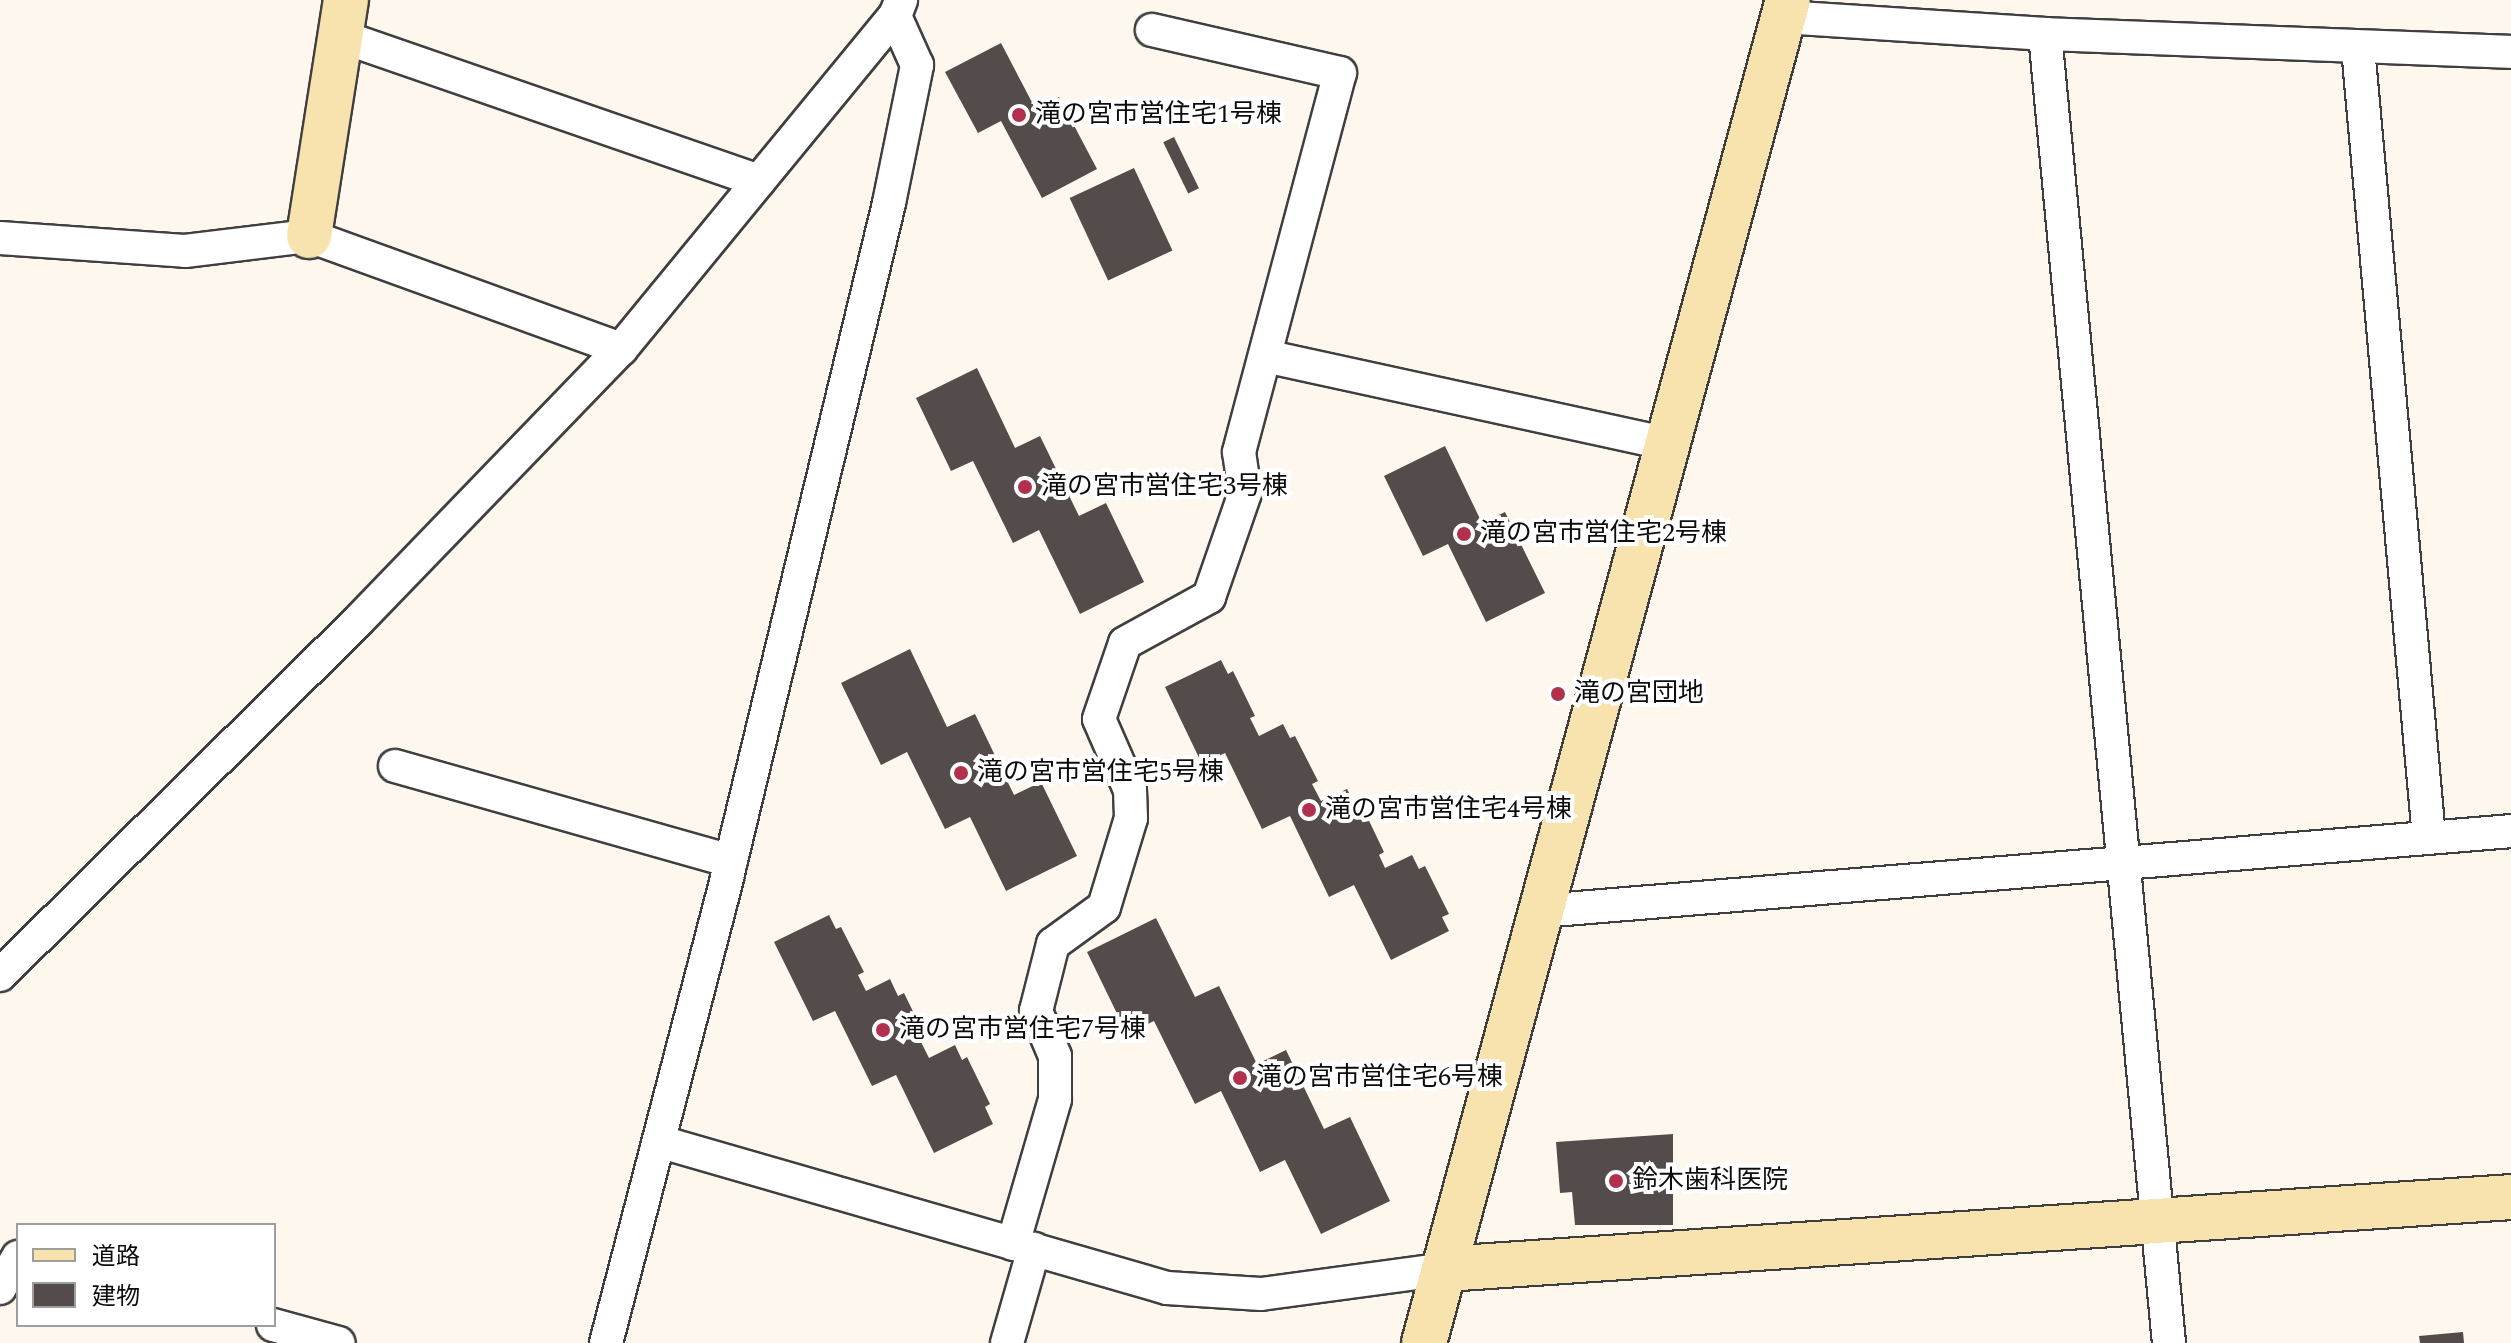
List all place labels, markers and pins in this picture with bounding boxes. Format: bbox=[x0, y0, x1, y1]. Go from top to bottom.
place label: 滝の宮市営住宅1号棟 bbox=[1035, 99, 1282, 131]
marker: 滝の宮市営住宅1号棟 bbox=[1010, 106, 1028, 124]
place label: 滝の宮市営住宅3号棟 bbox=[1041, 471, 1288, 503]
marker: 滝の宮市営住宅3号棟 bbox=[1016, 478, 1034, 496]
place label: 滝の宮市営住宅2号棟 bbox=[1480, 518, 1727, 550]
marker: 滝の宮市営住宅2号棟 bbox=[1455, 525, 1473, 543]
place label: 滝の宮団地 bbox=[1574, 678, 1704, 710]
marker: 滝の宮団地 bbox=[1549, 685, 1567, 703]
place label: 滝の宮市営住宅5号棟 bbox=[977, 757, 1224, 789]
marker: 滝の宮市営住宅5号棟 bbox=[952, 764, 970, 782]
place label: 滝の宮市営住宅4号棟 bbox=[1325, 794, 1572, 826]
marker: 滝の宮市営住宅4号棟 bbox=[1300, 801, 1318, 819]
place label: 滝の宮市営住宅7号棟 bbox=[899, 1014, 1146, 1046]
marker: 滝の宮市営住宅7号棟 bbox=[874, 1021, 892, 1039]
place label: 滝の宮市営住宅6号棟 bbox=[1256, 1062, 1503, 1094]
marker: 滝の宮市営住宅6号棟 bbox=[1231, 1069, 1249, 1087]
place label: 鈴木歯科医院 bbox=[1632, 1165, 1788, 1197]
marker: 鈴木歯科医院 bbox=[1607, 1172, 1625, 1190]

